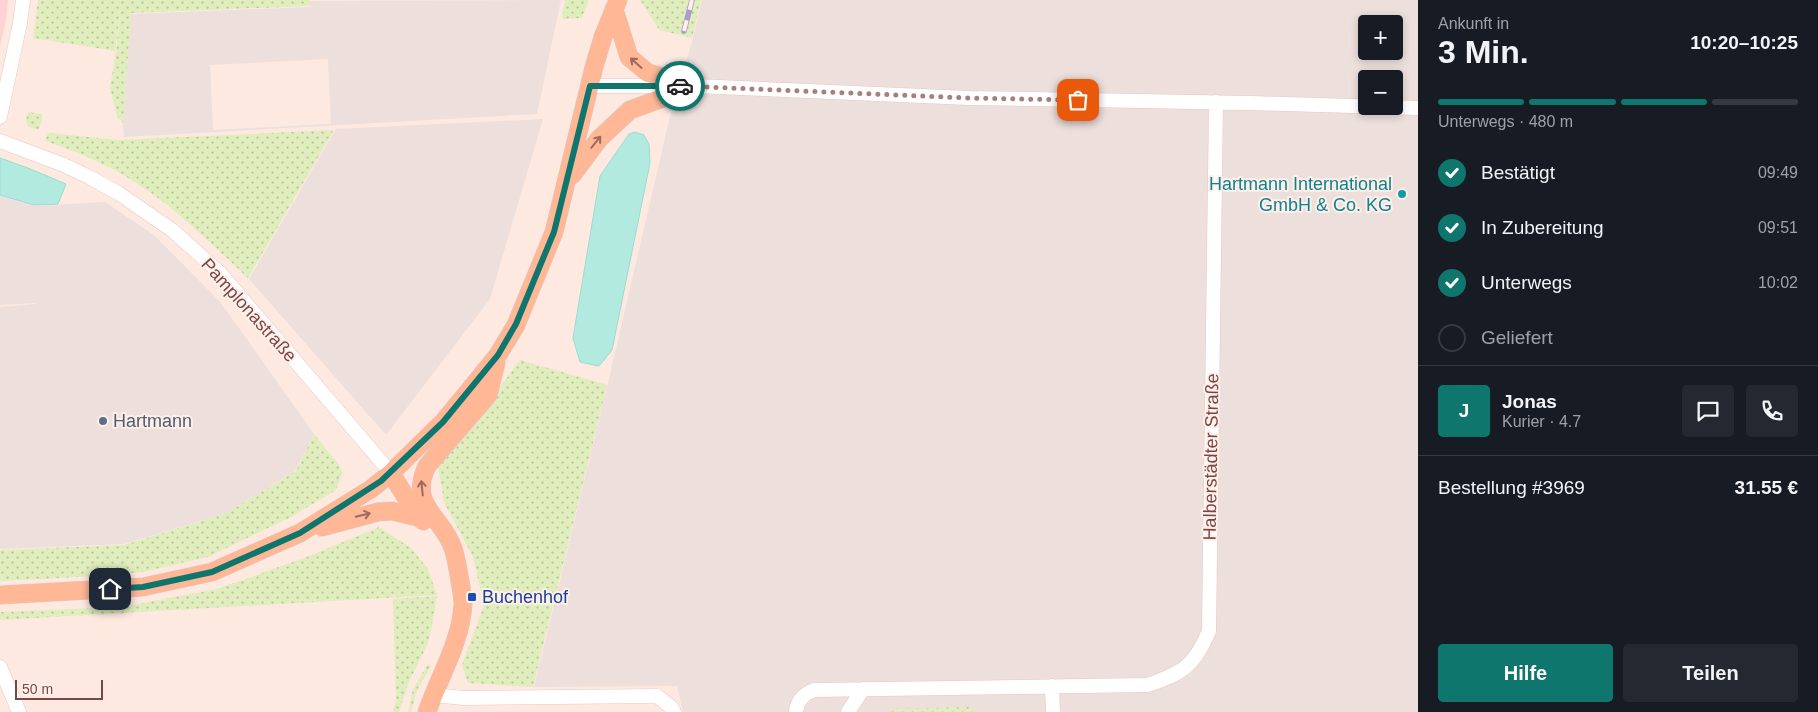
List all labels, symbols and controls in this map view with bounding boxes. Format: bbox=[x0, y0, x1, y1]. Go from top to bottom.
map controls bbox=[1358, 15, 1403, 115]
button: + bbox=[1358, 15, 1403, 60]
text: Ankunft in bbox=[1438, 15, 1509, 32]
text: 10:20–10:25 bbox=[1690, 32, 1798, 53]
text: 3 Min. bbox=[1438, 34, 1529, 70]
one-way arrow bbox=[629, 57, 642, 69]
courier bbox=[655, 61, 705, 111]
button: − bbox=[1358, 70, 1403, 115]
icon: car bbox=[666, 72, 694, 100]
pin bbox=[1057, 79, 1099, 121]
icon: bag bbox=[1064, 86, 1092, 114]
text: Unterwegs · 480 m bbox=[1438, 113, 1573, 130]
one-way arrow bbox=[591, 136, 602, 149]
icon: check bbox=[1438, 159, 1466, 187]
text: Bestätigt bbox=[1481, 162, 1555, 183]
text: 09:49 bbox=[1758, 164, 1798, 181]
place label: Hartmann International GmbH & Co. KG bbox=[1209, 174, 1392, 215]
marker: Hartmann International GmbH & Co. KG bbox=[1396, 188, 1408, 200]
icon: check bbox=[1438, 214, 1466, 242]
text: In Zubereitung bbox=[1481, 217, 1604, 238]
text: 09:51 bbox=[1758, 219, 1798, 236]
street label: Pamplonastraße bbox=[197, 254, 301, 366]
icon: check bbox=[1438, 269, 1466, 297]
text: Unterwegs bbox=[1481, 272, 1572, 293]
text: 10:02 bbox=[1758, 274, 1798, 291]
text: Geliefert bbox=[1481, 327, 1553, 348]
street label: Halberstädter Straße bbox=[1200, 373, 1222, 541]
button: chat bbox=[1682, 385, 1734, 437]
button: phone bbox=[1746, 385, 1798, 437]
text: Jonas bbox=[1502, 391, 1557, 412]
text: J bbox=[1459, 400, 1469, 421]
place label: Hartmann bbox=[113, 411, 192, 431]
text: Kurier · 4.7 bbox=[1502, 413, 1581, 430]
marker: Hartmann bbox=[97, 415, 109, 427]
text: Bestellung #3969 bbox=[1438, 477, 1585, 498]
text: 31.55 € bbox=[1735, 477, 1798, 498]
one-way arrow bbox=[417, 481, 427, 497]
one-way arrow bbox=[355, 510, 371, 519]
pin bbox=[89, 568, 131, 610]
icon: home bbox=[96, 575, 124, 603]
place label: Buchenhof bbox=[482, 587, 569, 607]
marker: Buchenhof bbox=[466, 591, 478, 603]
button: Hilfe bbox=[1438, 644, 1613, 702]
button: Teilen bbox=[1623, 644, 1798, 702]
scale bar bbox=[15, 677, 102, 700]
text: 50 m bbox=[22, 681, 53, 697]

